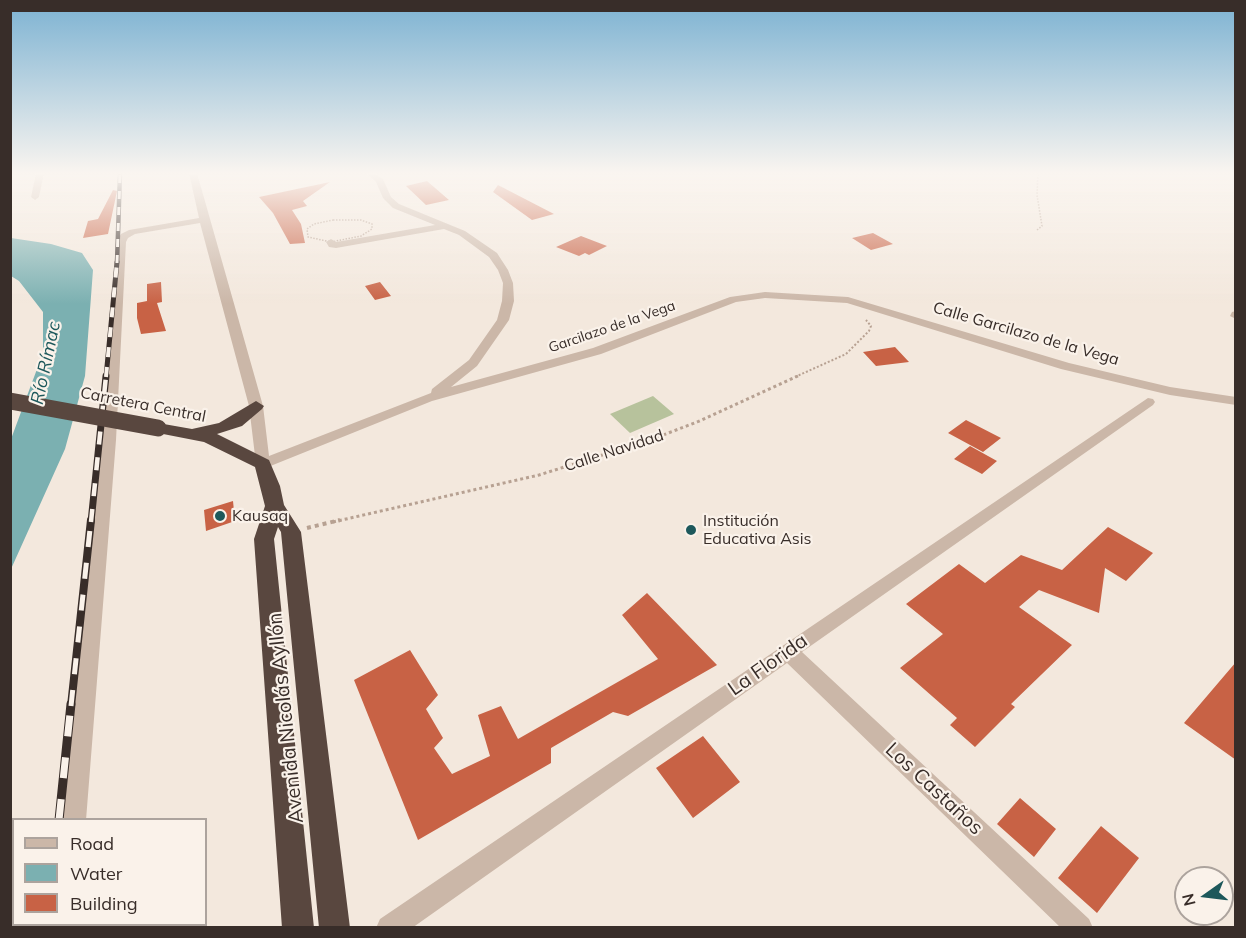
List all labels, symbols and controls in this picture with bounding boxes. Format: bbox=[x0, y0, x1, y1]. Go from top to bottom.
street label: Garcilazo de la Vega bbox=[546, 297, 678, 357]
street label: Calle Garcilazo de la Vega bbox=[931, 298, 1121, 370]
water label: Río Rímac bbox=[27, 320, 65, 406]
street label: Carretera Central bbox=[79, 383, 207, 427]
street label: Calle Navidad bbox=[562, 426, 666, 476]
place label: Kausaq bbox=[232, 506, 288, 526]
marker: Kausaq bbox=[213, 509, 227, 523]
place label: Institución Educativa Asis bbox=[703, 511, 811, 549]
marker: Institución Educativa Asis bbox=[684, 523, 698, 537]
street label: Avenida Nicolás Ayllón bbox=[263, 612, 309, 824]
street label: La Florida bbox=[724, 629, 812, 701]
street label: Los Castaños bbox=[880, 738, 988, 840]
legend bbox=[12, 818, 207, 926]
text: Road bbox=[70, 832, 114, 855]
text: Water bbox=[70, 862, 122, 885]
north arrow bbox=[1174, 866, 1234, 926]
text: Building bbox=[70, 892, 138, 915]
text: N bbox=[1177, 892, 1200, 908]

